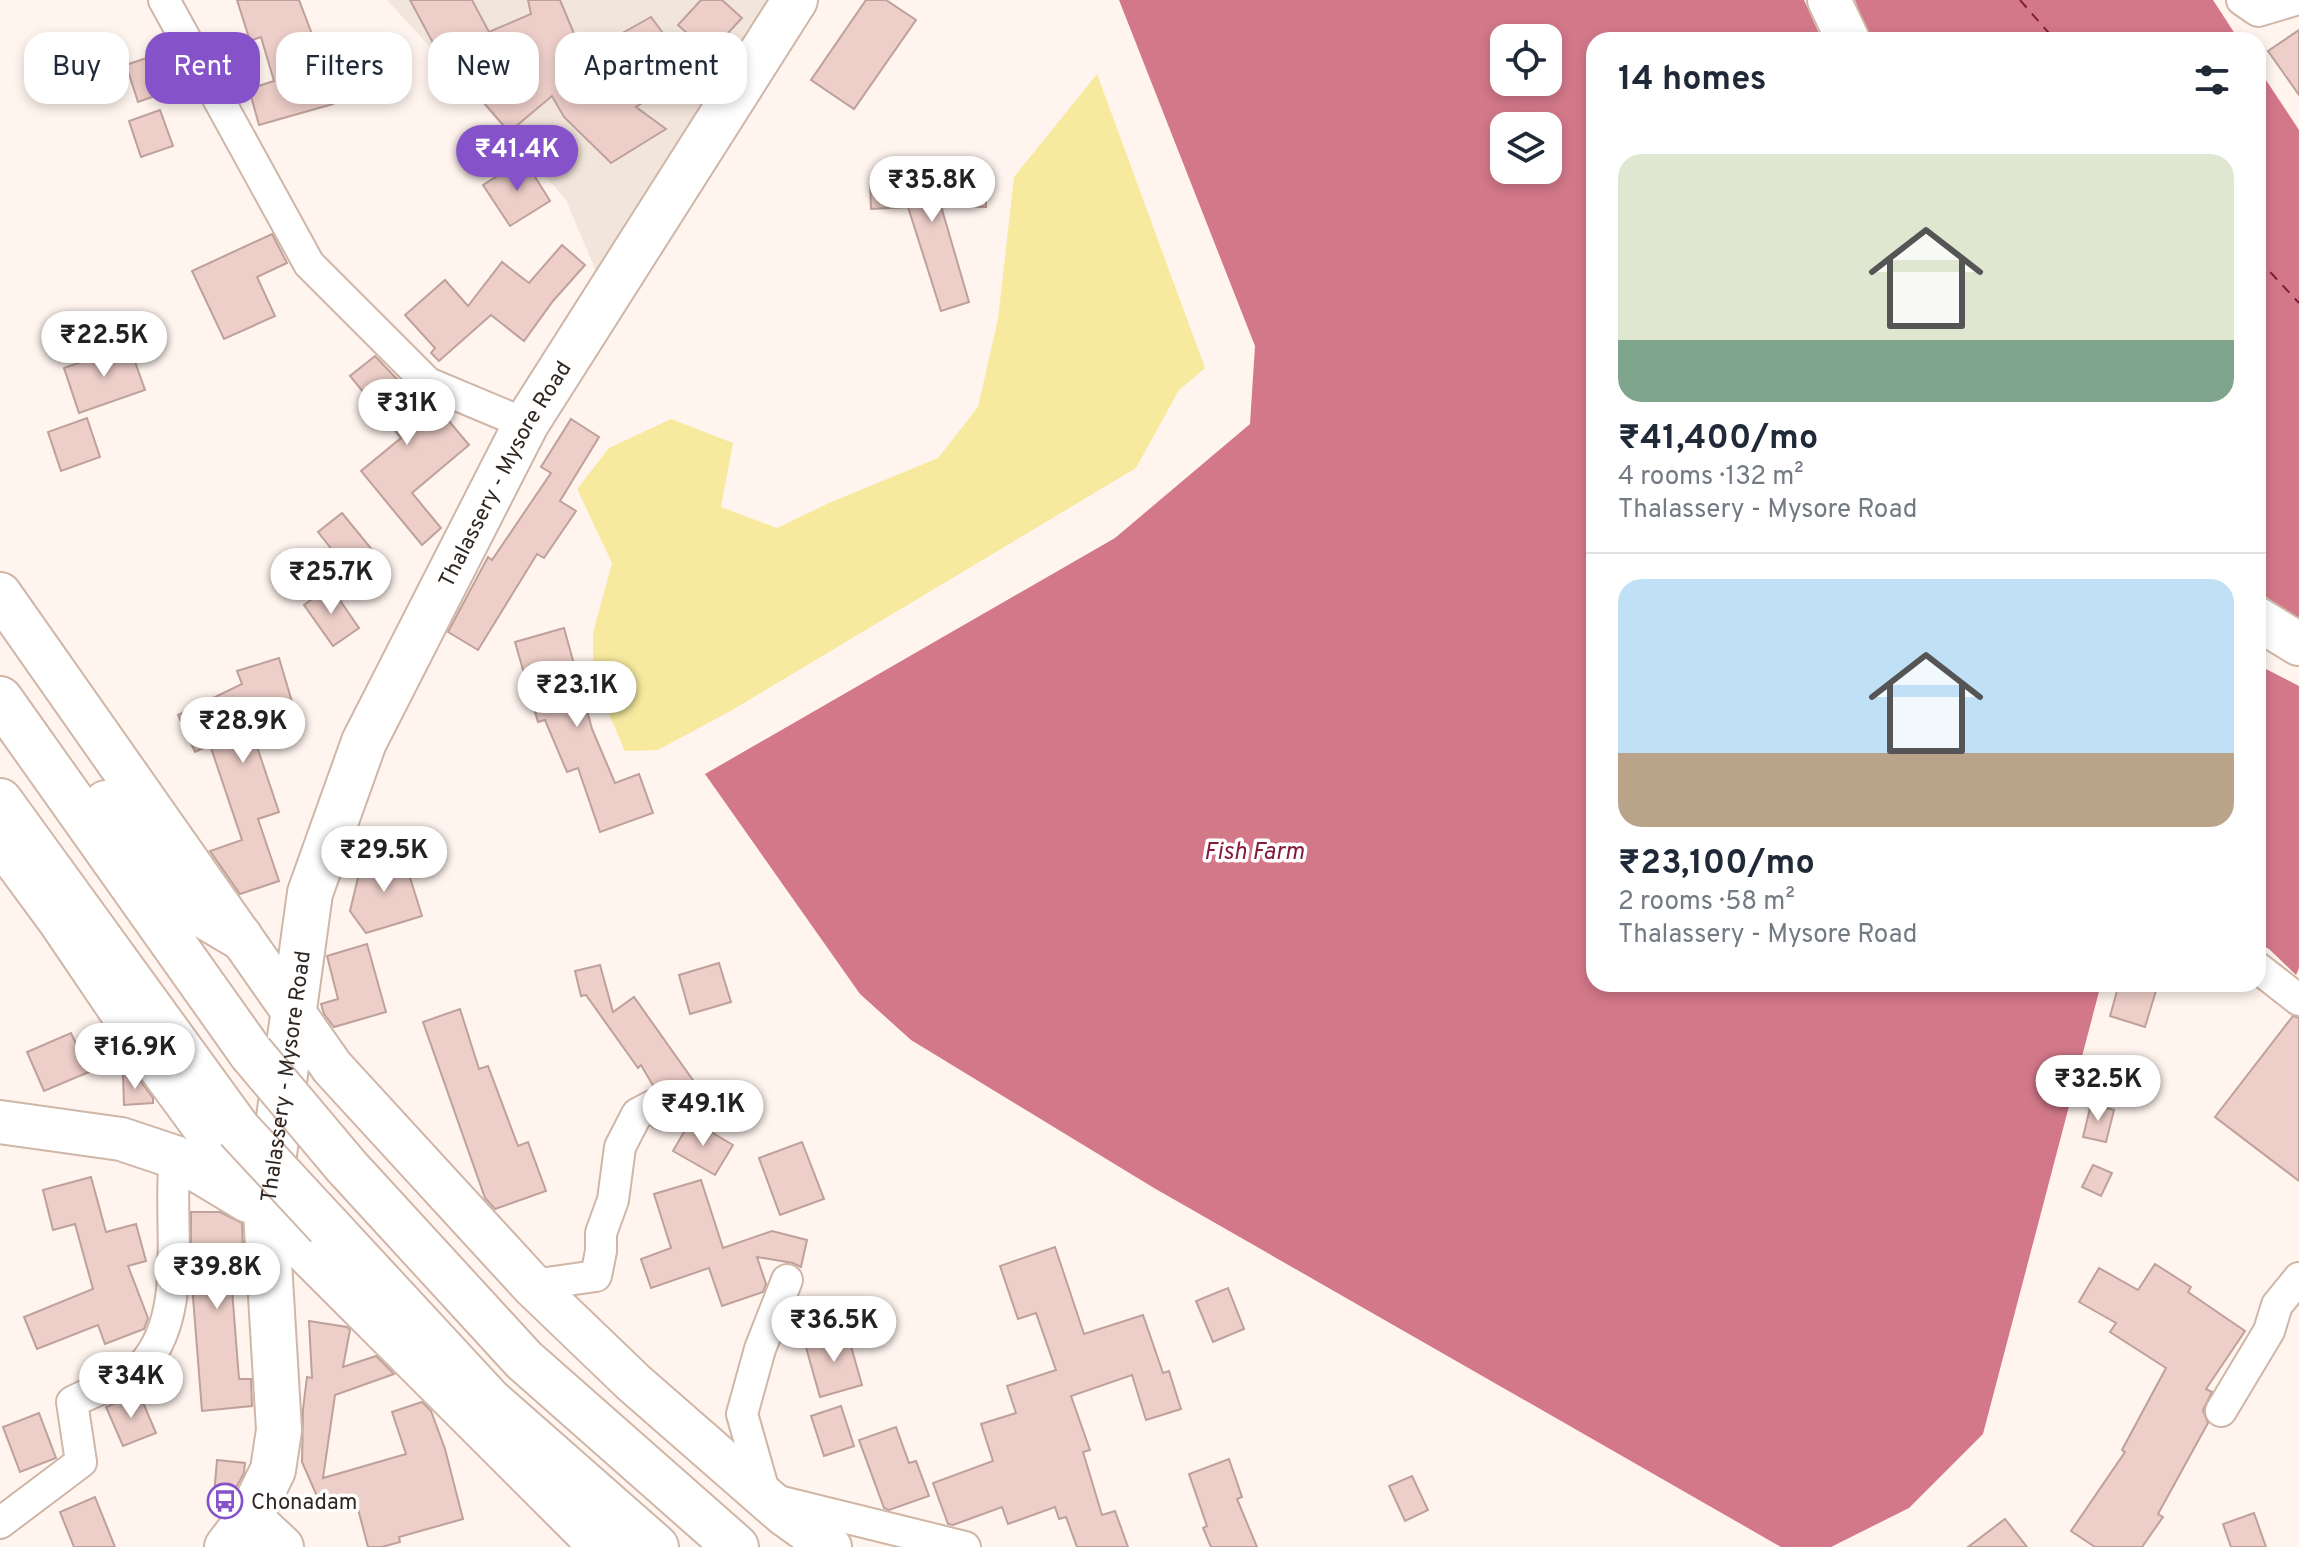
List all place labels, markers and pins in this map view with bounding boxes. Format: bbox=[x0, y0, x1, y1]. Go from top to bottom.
pin: ₹41.4K bbox=[452, 125, 582, 193]
pin: ₹35.8K bbox=[867, 156, 997, 224]
pin: ₹22.5K bbox=[39, 311, 169, 379]
pin: ₹31K bbox=[360, 379, 454, 447]
pin: ₹25.7K bbox=[266, 548, 396, 616]
pin: ₹23.1K bbox=[512, 661, 642, 729]
pin: ₹28.9K bbox=[178, 697, 308, 765]
pin: ₹29.5K bbox=[319, 826, 449, 894]
pin: ₹16.9K bbox=[70, 1023, 200, 1091]
pin: ₹32.5K bbox=[2033, 1055, 2163, 1123]
pin: ₹49.1K bbox=[638, 1080, 768, 1148]
pin: ₹39.8K bbox=[152, 1243, 282, 1311]
pin: ₹36.5K bbox=[769, 1296, 899, 1364]
pin: ₹34K bbox=[84, 1352, 178, 1420]
bus stop icon: Chonadam bbox=[206, 1482, 244, 1520]
place label: Chonadam bbox=[251, 1490, 357, 1517]

